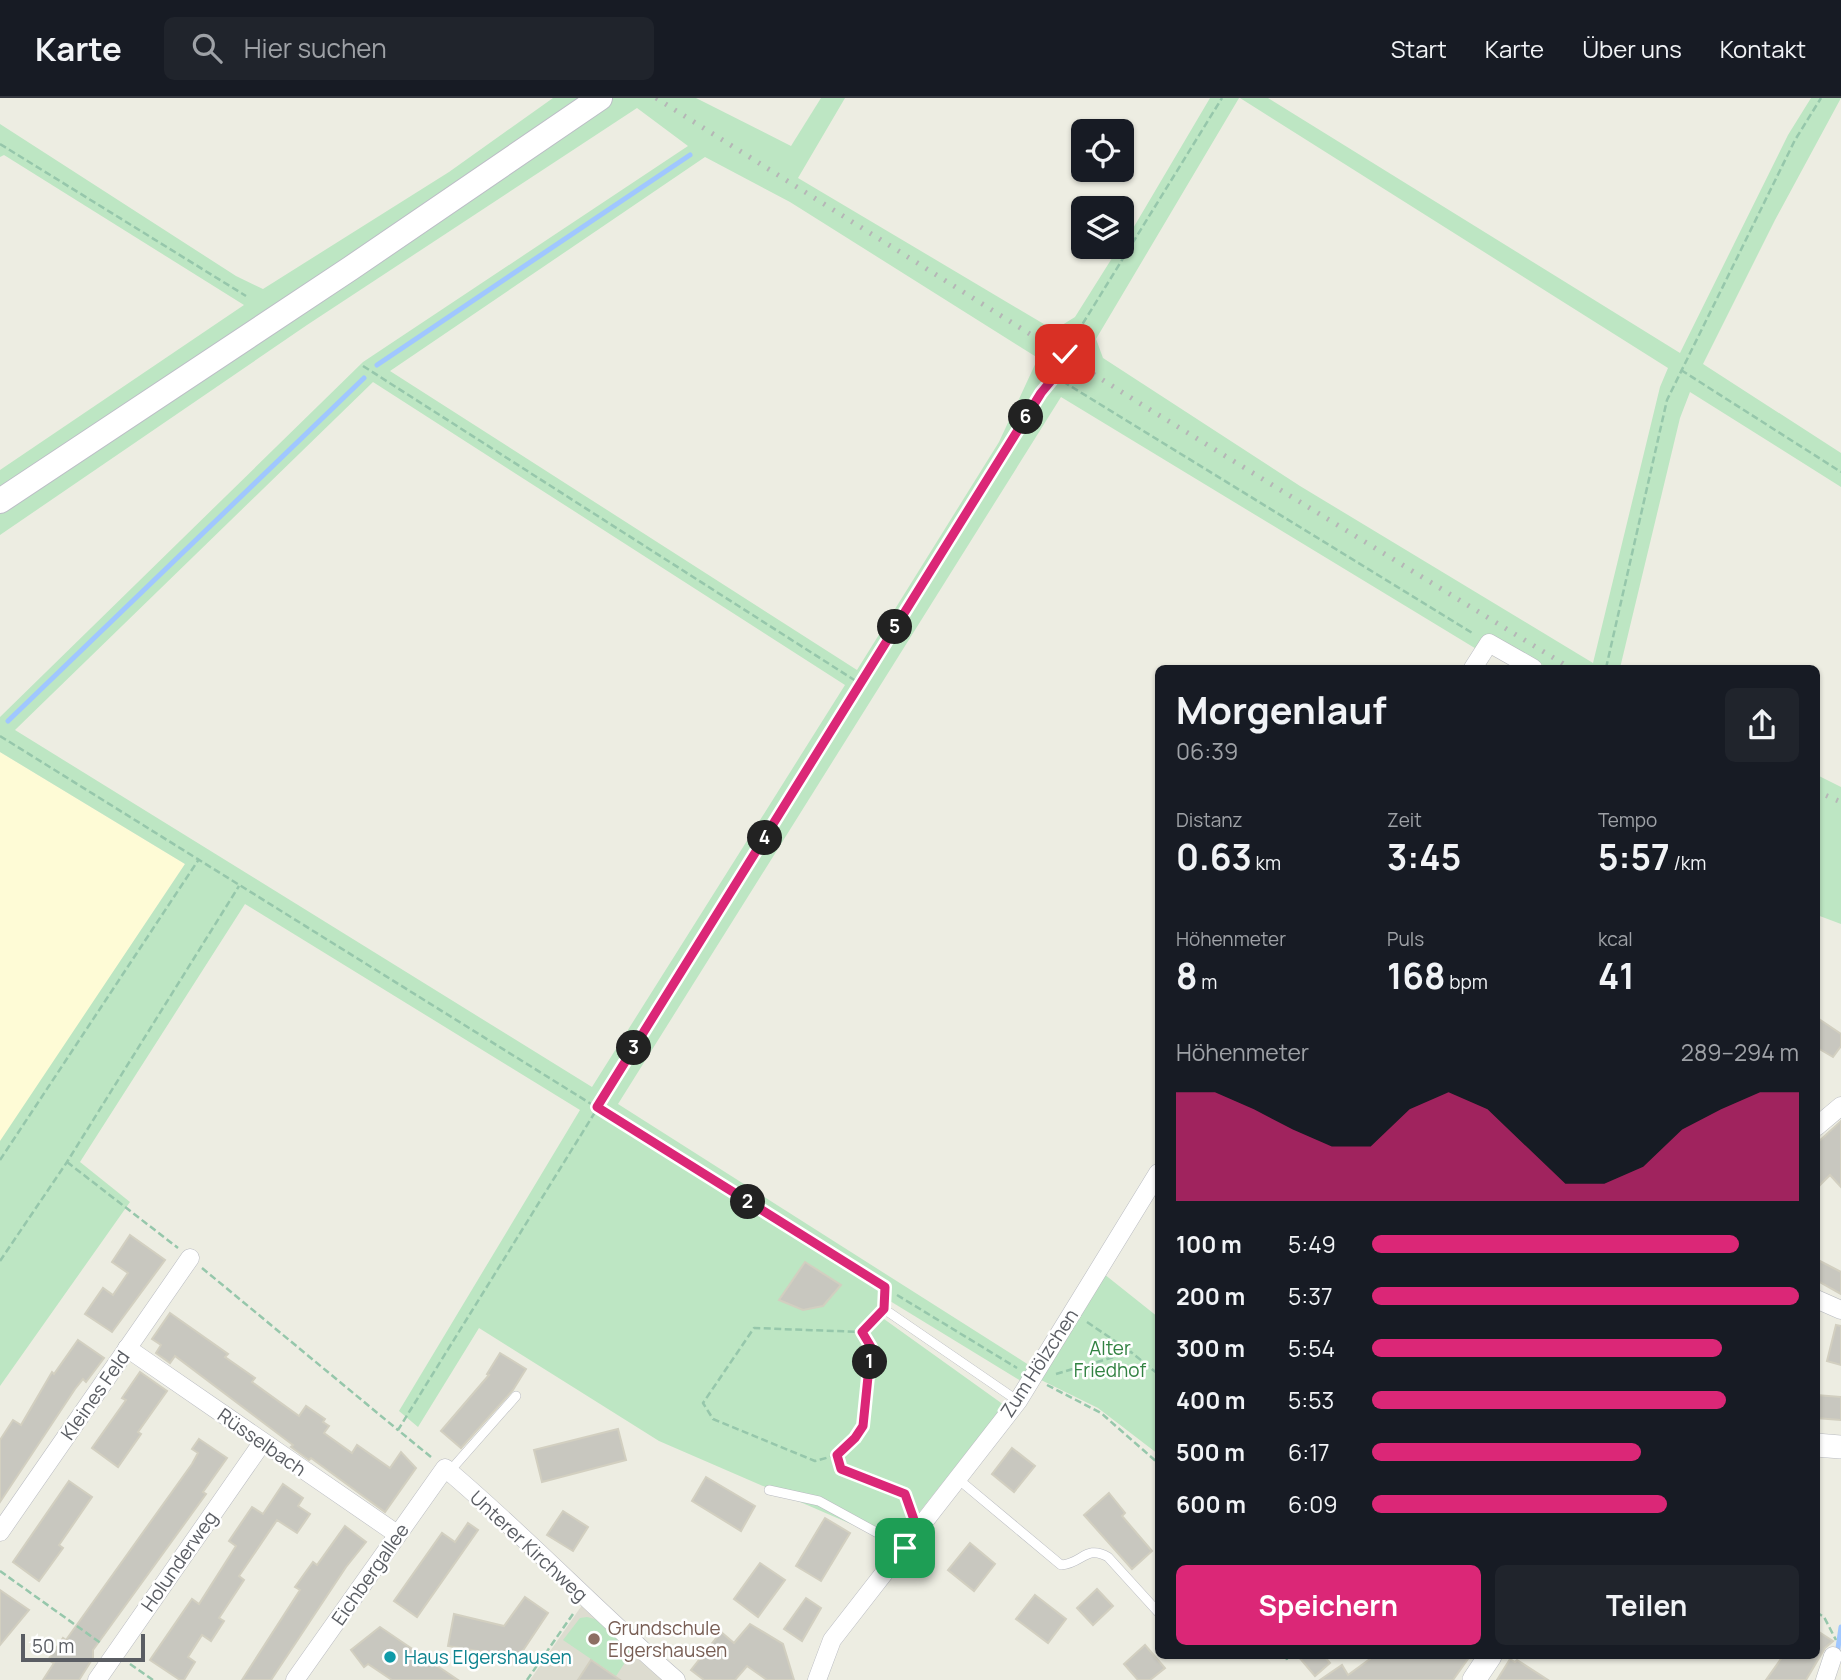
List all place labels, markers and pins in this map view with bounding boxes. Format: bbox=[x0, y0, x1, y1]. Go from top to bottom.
pin bbox=[1035, 324, 1095, 384]
pin: 6 bbox=[1009, 400, 1044, 434]
pin: 5 bbox=[878, 610, 912, 644]
pin: 4 bbox=[748, 820, 782, 856]
pin: 3 bbox=[616, 1030, 652, 1066]
pin: 2 bbox=[730, 1184, 766, 1220]
pin: 1 bbox=[852, 1344, 888, 1380]
pin bbox=[875, 1518, 935, 1578]
place label: Grundschule Elgershausen bbox=[608, 1615, 727, 1663]
marker: Grundschule Elgershausen bbox=[586, 1631, 602, 1647]
place label: Haus Elgershausen bbox=[404, 1644, 572, 1670]
marker: Haus Elgershausen bbox=[382, 1649, 398, 1665]

